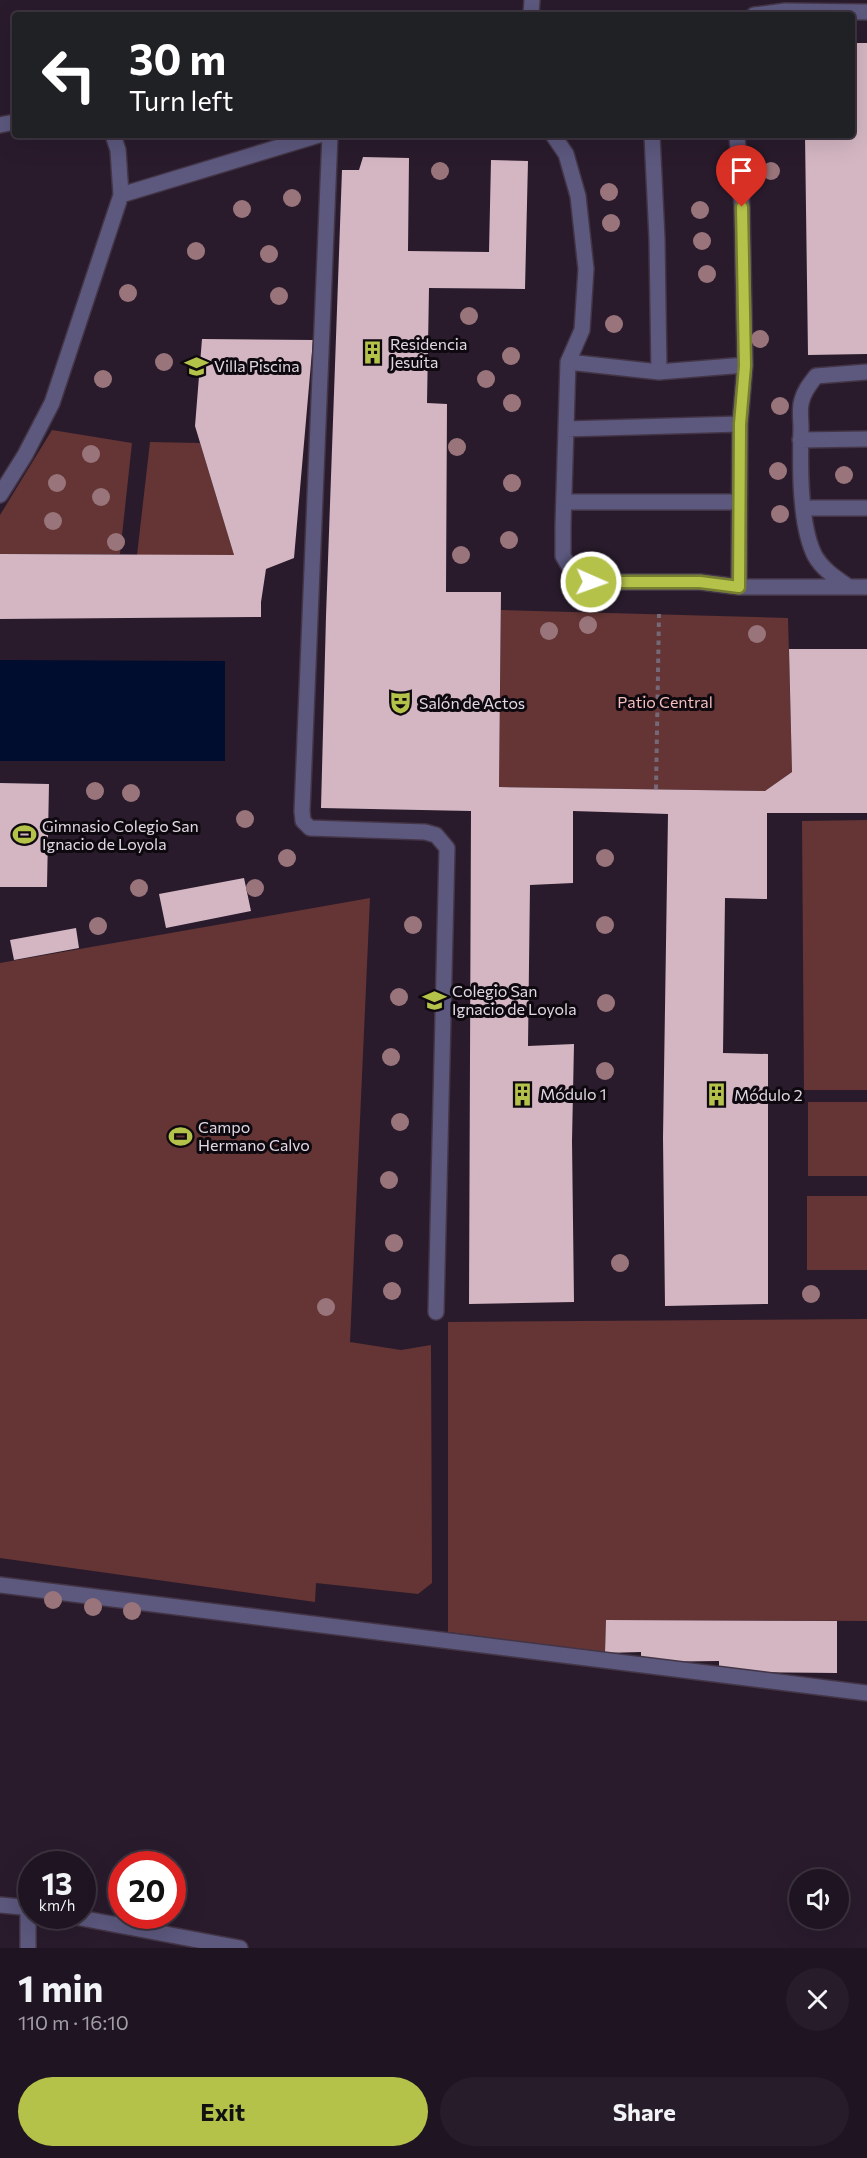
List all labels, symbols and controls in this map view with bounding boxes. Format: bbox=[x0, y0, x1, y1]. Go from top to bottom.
text: 30 m bbox=[129, 32, 226, 84]
icon: left bbox=[30, 36, 108, 114]
text: Turn left bbox=[129, 84, 233, 117]
pin bbox=[716, 145, 767, 207]
icon: arrive bbox=[725, 154, 758, 187]
place label: Residencia Jesuita bbox=[390, 334, 467, 371]
building icon: Residencia Jesuita bbox=[359, 340, 385, 366]
school or university icon: Villa Piscina bbox=[183, 353, 209, 379]
place label: Villa Piscina bbox=[214, 356, 300, 375]
position arrow bbox=[559, 550, 623, 614]
theatre icon: Salón de Actos bbox=[388, 690, 414, 716]
park label: Patio Central bbox=[617, 692, 713, 711]
place label: Salón de Actos bbox=[419, 693, 525, 712]
place label: Gimnasio Colegio San Ignacio de Loyola bbox=[42, 816, 199, 853]
sports icon: Gimnasio Colegio San Ignacio de Loyola bbox=[11, 822, 37, 848]
place label: Colegio San Ignacio de Loyola bbox=[452, 981, 577, 1018]
school or university icon: Colegio San Ignacio de Loyola bbox=[421, 987, 447, 1013]
building icon: Módulo 1 bbox=[509, 1081, 535, 1107]
building icon: Módulo 2 bbox=[703, 1082, 729, 1108]
place label: Módulo 1 bbox=[540, 1084, 607, 1103]
place label: Módulo 2 bbox=[734, 1085, 803, 1104]
place label: Campo Hermano Calvo bbox=[198, 1117, 310, 1154]
sports icon: Campo Hermano Calvo bbox=[167, 1123, 193, 1149]
speed limit sign: 20 bbox=[108, 1851, 186, 1929]
text: 13 bbox=[41, 1864, 73, 1901]
map controls bbox=[789, 1869, 849, 1929]
button: sound bbox=[789, 1869, 849, 1929]
text: km/h bbox=[39, 1896, 75, 1914]
text: 1 min bbox=[18, 1965, 103, 2009]
button: close bbox=[786, 1968, 849, 2031]
text: 110 m · 16:10 bbox=[18, 2010, 129, 2034]
button: Exit bbox=[18, 2077, 428, 2146]
button: Share bbox=[440, 2077, 849, 2146]

